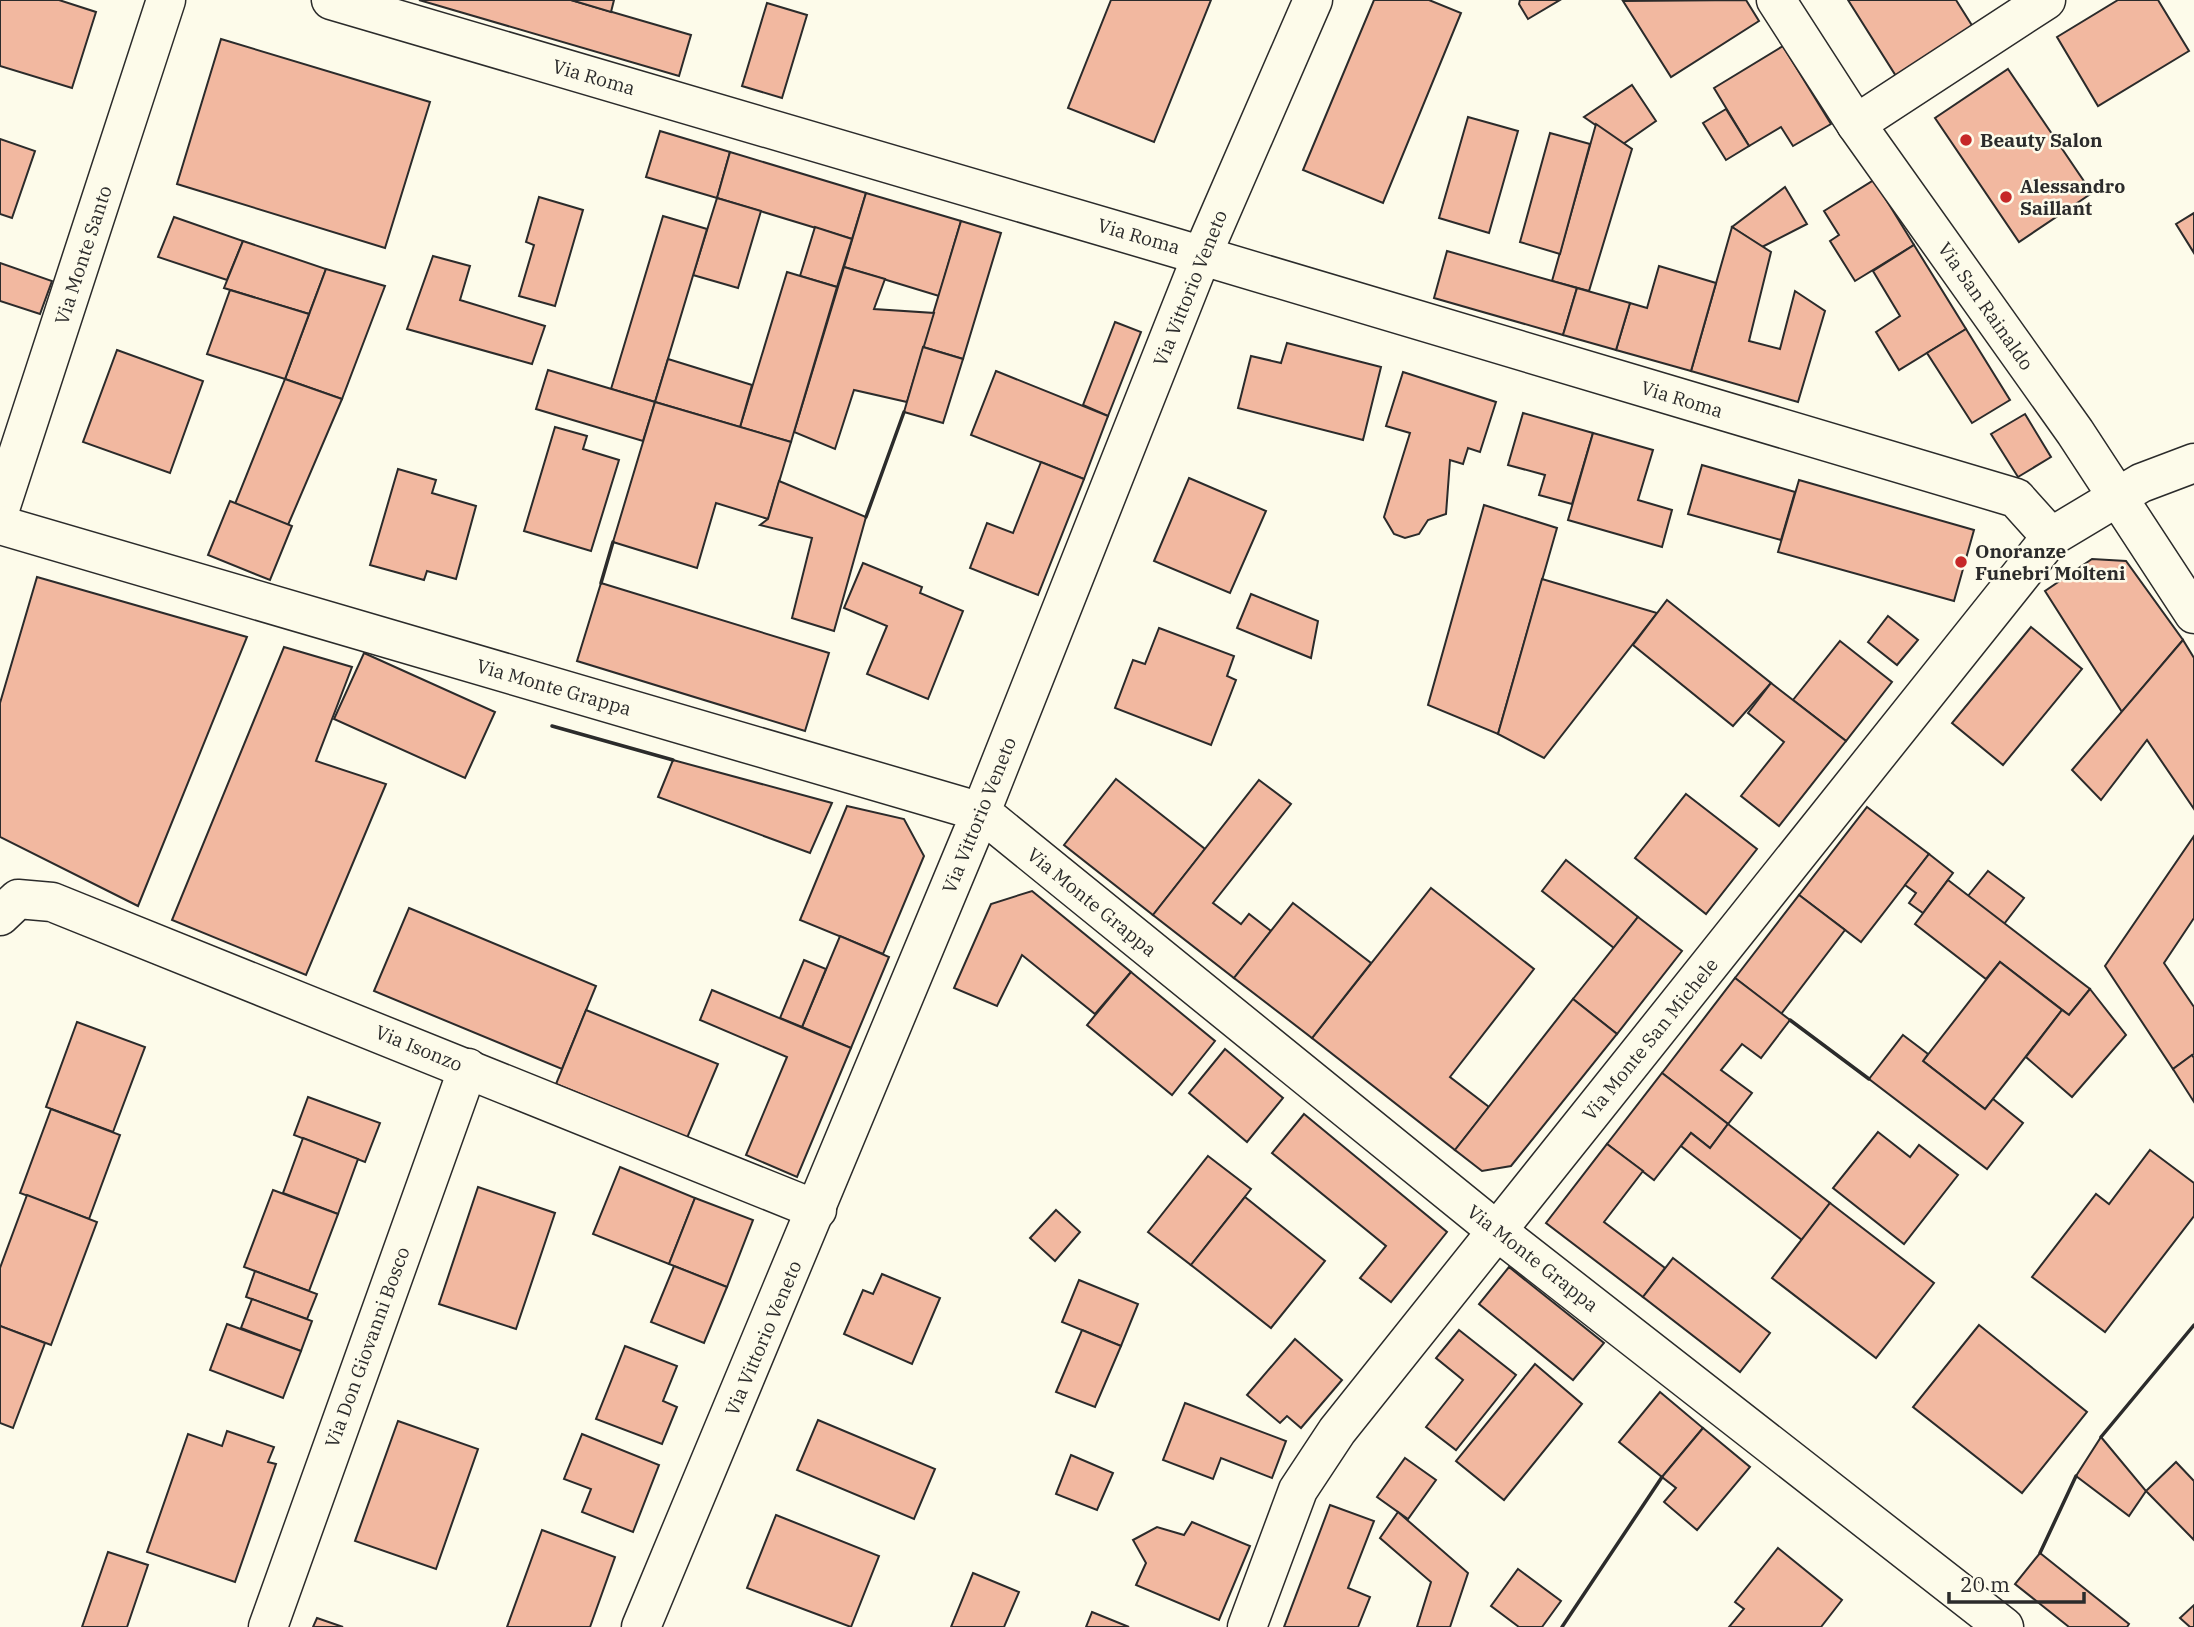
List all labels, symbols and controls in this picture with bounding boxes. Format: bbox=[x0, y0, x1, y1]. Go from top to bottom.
street label: Via Roma bbox=[550, 54, 638, 100]
place label: Beauty Salon bbox=[1980, 128, 2103, 152]
marker: Beauty Salon bbox=[1958, 132, 1974, 148]
place label: Alessandro Saillant bbox=[2020, 174, 2125, 220]
street label: Via Monte Santo bbox=[49, 182, 117, 328]
marker: Alessandro Saillant bbox=[1998, 189, 2014, 205]
street label: Via Vittorio Veneto bbox=[1148, 206, 1232, 370]
street label: Via Roma bbox=[1095, 213, 1183, 259]
street label: Via San Rainaldo bbox=[1933, 237, 2039, 375]
street label: Via Roma bbox=[1638, 375, 1726, 423]
place label: Onoranze Funebri Molteni bbox=[1975, 539, 2125, 585]
marker: Onoranze Funebri Molteni bbox=[1953, 554, 1969, 570]
street label: Via Monte Grappa bbox=[474, 653, 634, 721]
street label: Via Vittorio Veneto bbox=[937, 733, 1021, 897]
street label: Via Monte Grappa bbox=[1022, 842, 1162, 962]
street label: Via Monte San Michele bbox=[1577, 953, 1723, 1125]
street label: Via Isonzo bbox=[372, 1020, 466, 1076]
street label: Via Monte Grappa bbox=[1463, 1199, 1603, 1317]
street label: Via Don Giovanni Bosco bbox=[319, 1243, 415, 1451]
street label: Via Vittorio Veneto bbox=[719, 1257, 807, 1419]
scale bar bbox=[1949, 1560, 2084, 1604]
text: 20 m bbox=[1960, 1570, 2010, 1598]

